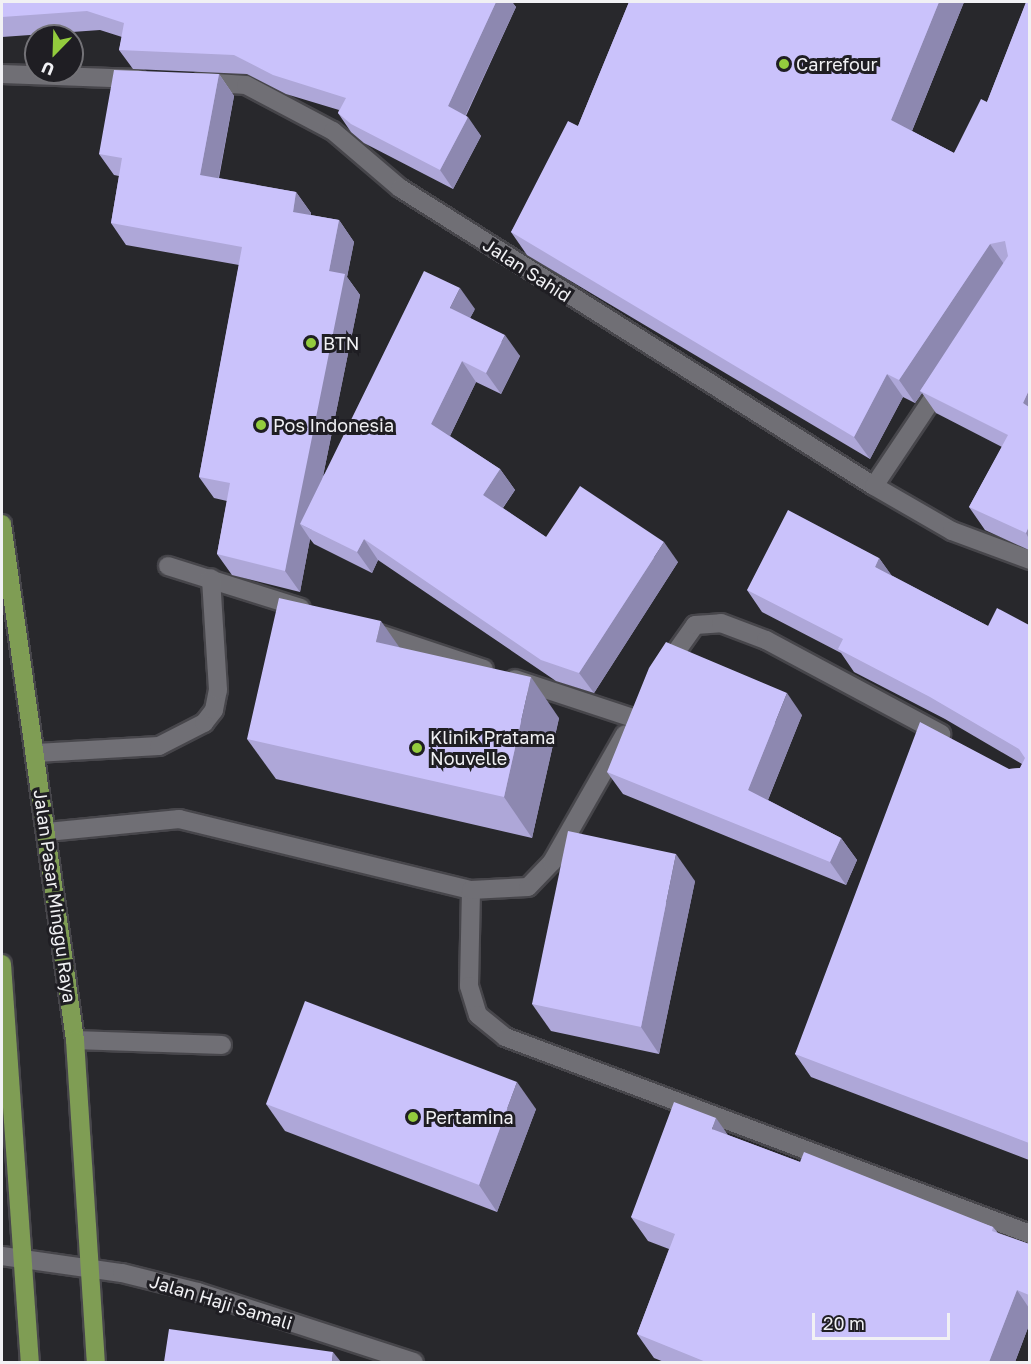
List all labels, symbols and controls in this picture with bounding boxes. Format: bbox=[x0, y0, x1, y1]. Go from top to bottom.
north arrow bbox=[24, 24, 84, 84]
place label: Carrefour bbox=[796, 53, 878, 75]
text: U bbox=[38, 57, 57, 80]
marker: Carrefour bbox=[777, 57, 791, 71]
street label: Jalan Sahid bbox=[479, 234, 575, 306]
place label: BTN bbox=[323, 332, 360, 354]
marker: BTN bbox=[304, 336, 318, 350]
place label: Pos Indonesia bbox=[273, 414, 394, 436]
marker: Pos Indonesia bbox=[254, 418, 268, 432]
place label: Klinik Pratama Nouvelle bbox=[430, 727, 555, 770]
marker: Klinik Pratama Nouvelle bbox=[408, 739, 426, 757]
street label: Jalan Pasar Minggu Raya bbox=[29, 788, 81, 1004]
place label: Pertamina bbox=[425, 1106, 514, 1128]
marker: Pertamina bbox=[406, 1110, 420, 1124]
street label: Jalan Haji Samali bbox=[147, 1270, 295, 1334]
scale bar bbox=[815, 1301, 953, 1339]
text: 20 m bbox=[823, 1312, 865, 1334]

